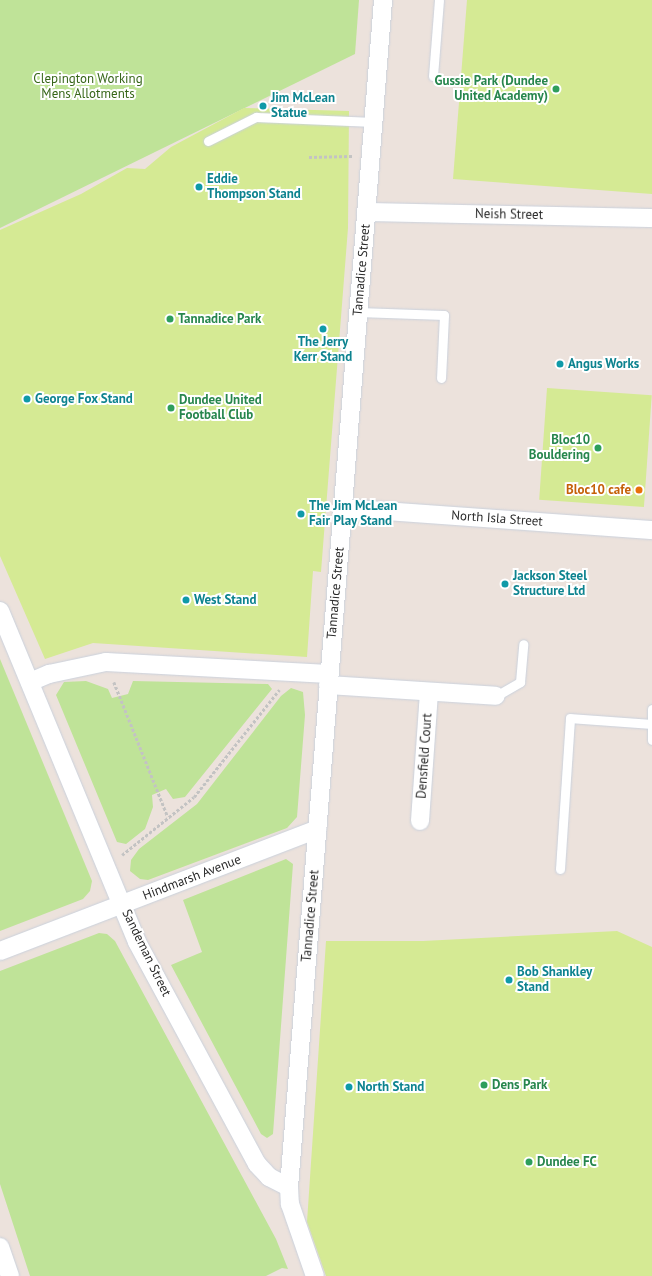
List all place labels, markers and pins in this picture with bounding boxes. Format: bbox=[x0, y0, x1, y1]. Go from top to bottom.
place label: Gussie Park (Dundee United Academy) bbox=[434, 74, 548, 105]
marker: Gussie Park (Dundee United Academy) bbox=[551, 84, 561, 94]
place label: Jim McLean Statue bbox=[271, 91, 335, 122]
marker: Jim McLean Statue bbox=[258, 101, 268, 111]
place label: Eddie Thompson Stand bbox=[207, 172, 301, 203]
marker: Eddie Thompson Stand bbox=[194, 182, 204, 192]
place label: Tannadice Park bbox=[178, 311, 261, 327]
marker: Tannadice Park bbox=[165, 314, 175, 324]
marker: The Jerry Kerr Stand bbox=[318, 324, 328, 334]
place label: The Jerry Kerr Stand bbox=[294, 335, 352, 366]
place label: Angus Works bbox=[568, 356, 640, 372]
marker: Angus Works bbox=[555, 359, 565, 369]
place label: George Fox Stand bbox=[35, 391, 133, 407]
place label: Dundee United Football Club bbox=[179, 393, 262, 424]
marker: George Fox Stand bbox=[22, 394, 32, 404]
marker: Dundee United Football Club bbox=[166, 403, 176, 413]
place label: Bloc10 Bouldering bbox=[529, 433, 590, 464]
marker: Bloc10 Bouldering bbox=[593, 443, 603, 453]
place label: Bloc10 cafe bbox=[566, 482, 631, 498]
marker: Bloc10 cafe bbox=[634, 485, 644, 495]
place label: The Jim McLean Fair Play Stand bbox=[309, 499, 397, 530]
marker: The Jim McLean Fair Play Stand bbox=[296, 509, 306, 519]
place label: Jackson Steel Structure Ltd bbox=[513, 569, 587, 600]
marker: Jackson Steel Structure Ltd bbox=[500, 579, 510, 589]
place label: West Stand bbox=[194, 592, 256, 608]
marker: West Stand bbox=[181, 595, 191, 605]
place label: Bob Shankley Stand bbox=[517, 965, 592, 996]
marker: Bob Shankley Stand bbox=[504, 975, 514, 985]
place label: Dens Park bbox=[492, 1077, 547, 1093]
place label: North Stand bbox=[357, 1079, 424, 1095]
marker: Dens Park bbox=[479, 1080, 489, 1090]
marker: North Stand bbox=[344, 1082, 354, 1092]
place label: Dundee FC bbox=[537, 1154, 597, 1170]
marker: Dundee FC bbox=[524, 1157, 534, 1167]

